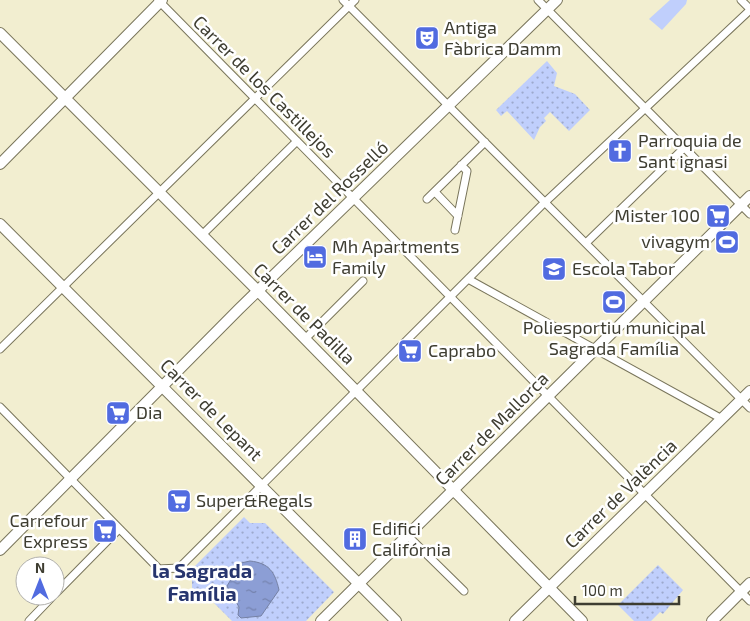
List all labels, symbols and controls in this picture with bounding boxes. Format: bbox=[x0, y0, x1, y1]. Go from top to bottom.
street label: Carrer de los Castillejos bbox=[189, 10, 341, 162]
place label: Antiga Fàbrica Damm bbox=[444, 16, 561, 59]
theatre icon: Antiga Fàbrica Damm bbox=[414, 25, 440, 51]
place label: Parroquia de Sant ignasi bbox=[638, 129, 742, 172]
street label: Carrer del Rosselló bbox=[266, 136, 392, 259]
church icon: Parroquia de Sant ignasi bbox=[607, 138, 633, 164]
supermarket icon: Mister 100 bbox=[705, 203, 731, 229]
place label: Mister 100 bbox=[614, 204, 700, 226]
sports icon: vivagym bbox=[714, 229, 740, 255]
place label: vivagym bbox=[641, 230, 710, 252]
place label: Mh Apartments Family bbox=[332, 235, 459, 278]
hotel icon: Mh Apartments Family bbox=[302, 244, 328, 270]
school or university icon: Escola Tabor bbox=[541, 256, 567, 282]
place label: Escola Tabor bbox=[572, 257, 675, 279]
street label: Carrer de Padilla bbox=[249, 258, 360, 369]
sports icon: Poliesportiu municipal Sagrada Família bbox=[601, 289, 627, 315]
place label: Poliesportiu municipal Sagrada Família bbox=[523, 316, 706, 359]
supermarket icon: Caprabo bbox=[397, 338, 423, 364]
place label: Caprabo bbox=[428, 339, 496, 361]
street label: Carrer de Lepant bbox=[156, 354, 267, 465]
street label: Carrer de Mallorca bbox=[430, 367, 552, 489]
supermarket icon: Dia bbox=[105, 400, 131, 426]
place label: Dia bbox=[136, 401, 162, 423]
street label: Carrer de València bbox=[560, 434, 681, 552]
supermarket icon: Super&Regals bbox=[166, 488, 192, 514]
place label: Super&Regals bbox=[196, 489, 313, 511]
place label: Carrefour Express bbox=[10, 509, 88, 552]
place label: Edifici Califórnia bbox=[372, 517, 451, 560]
supermarket icon: Carrefour Express bbox=[92, 518, 118, 544]
building icon: Edifici Califórnia bbox=[342, 526, 368, 552]
north arrow bbox=[15, 556, 65, 606]
district label: la Sagrada Família bbox=[152, 558, 252, 605]
text: N bbox=[35, 559, 45, 576]
scale bar bbox=[575, 574, 679, 606]
text: 100 m bbox=[582, 581, 623, 599]

